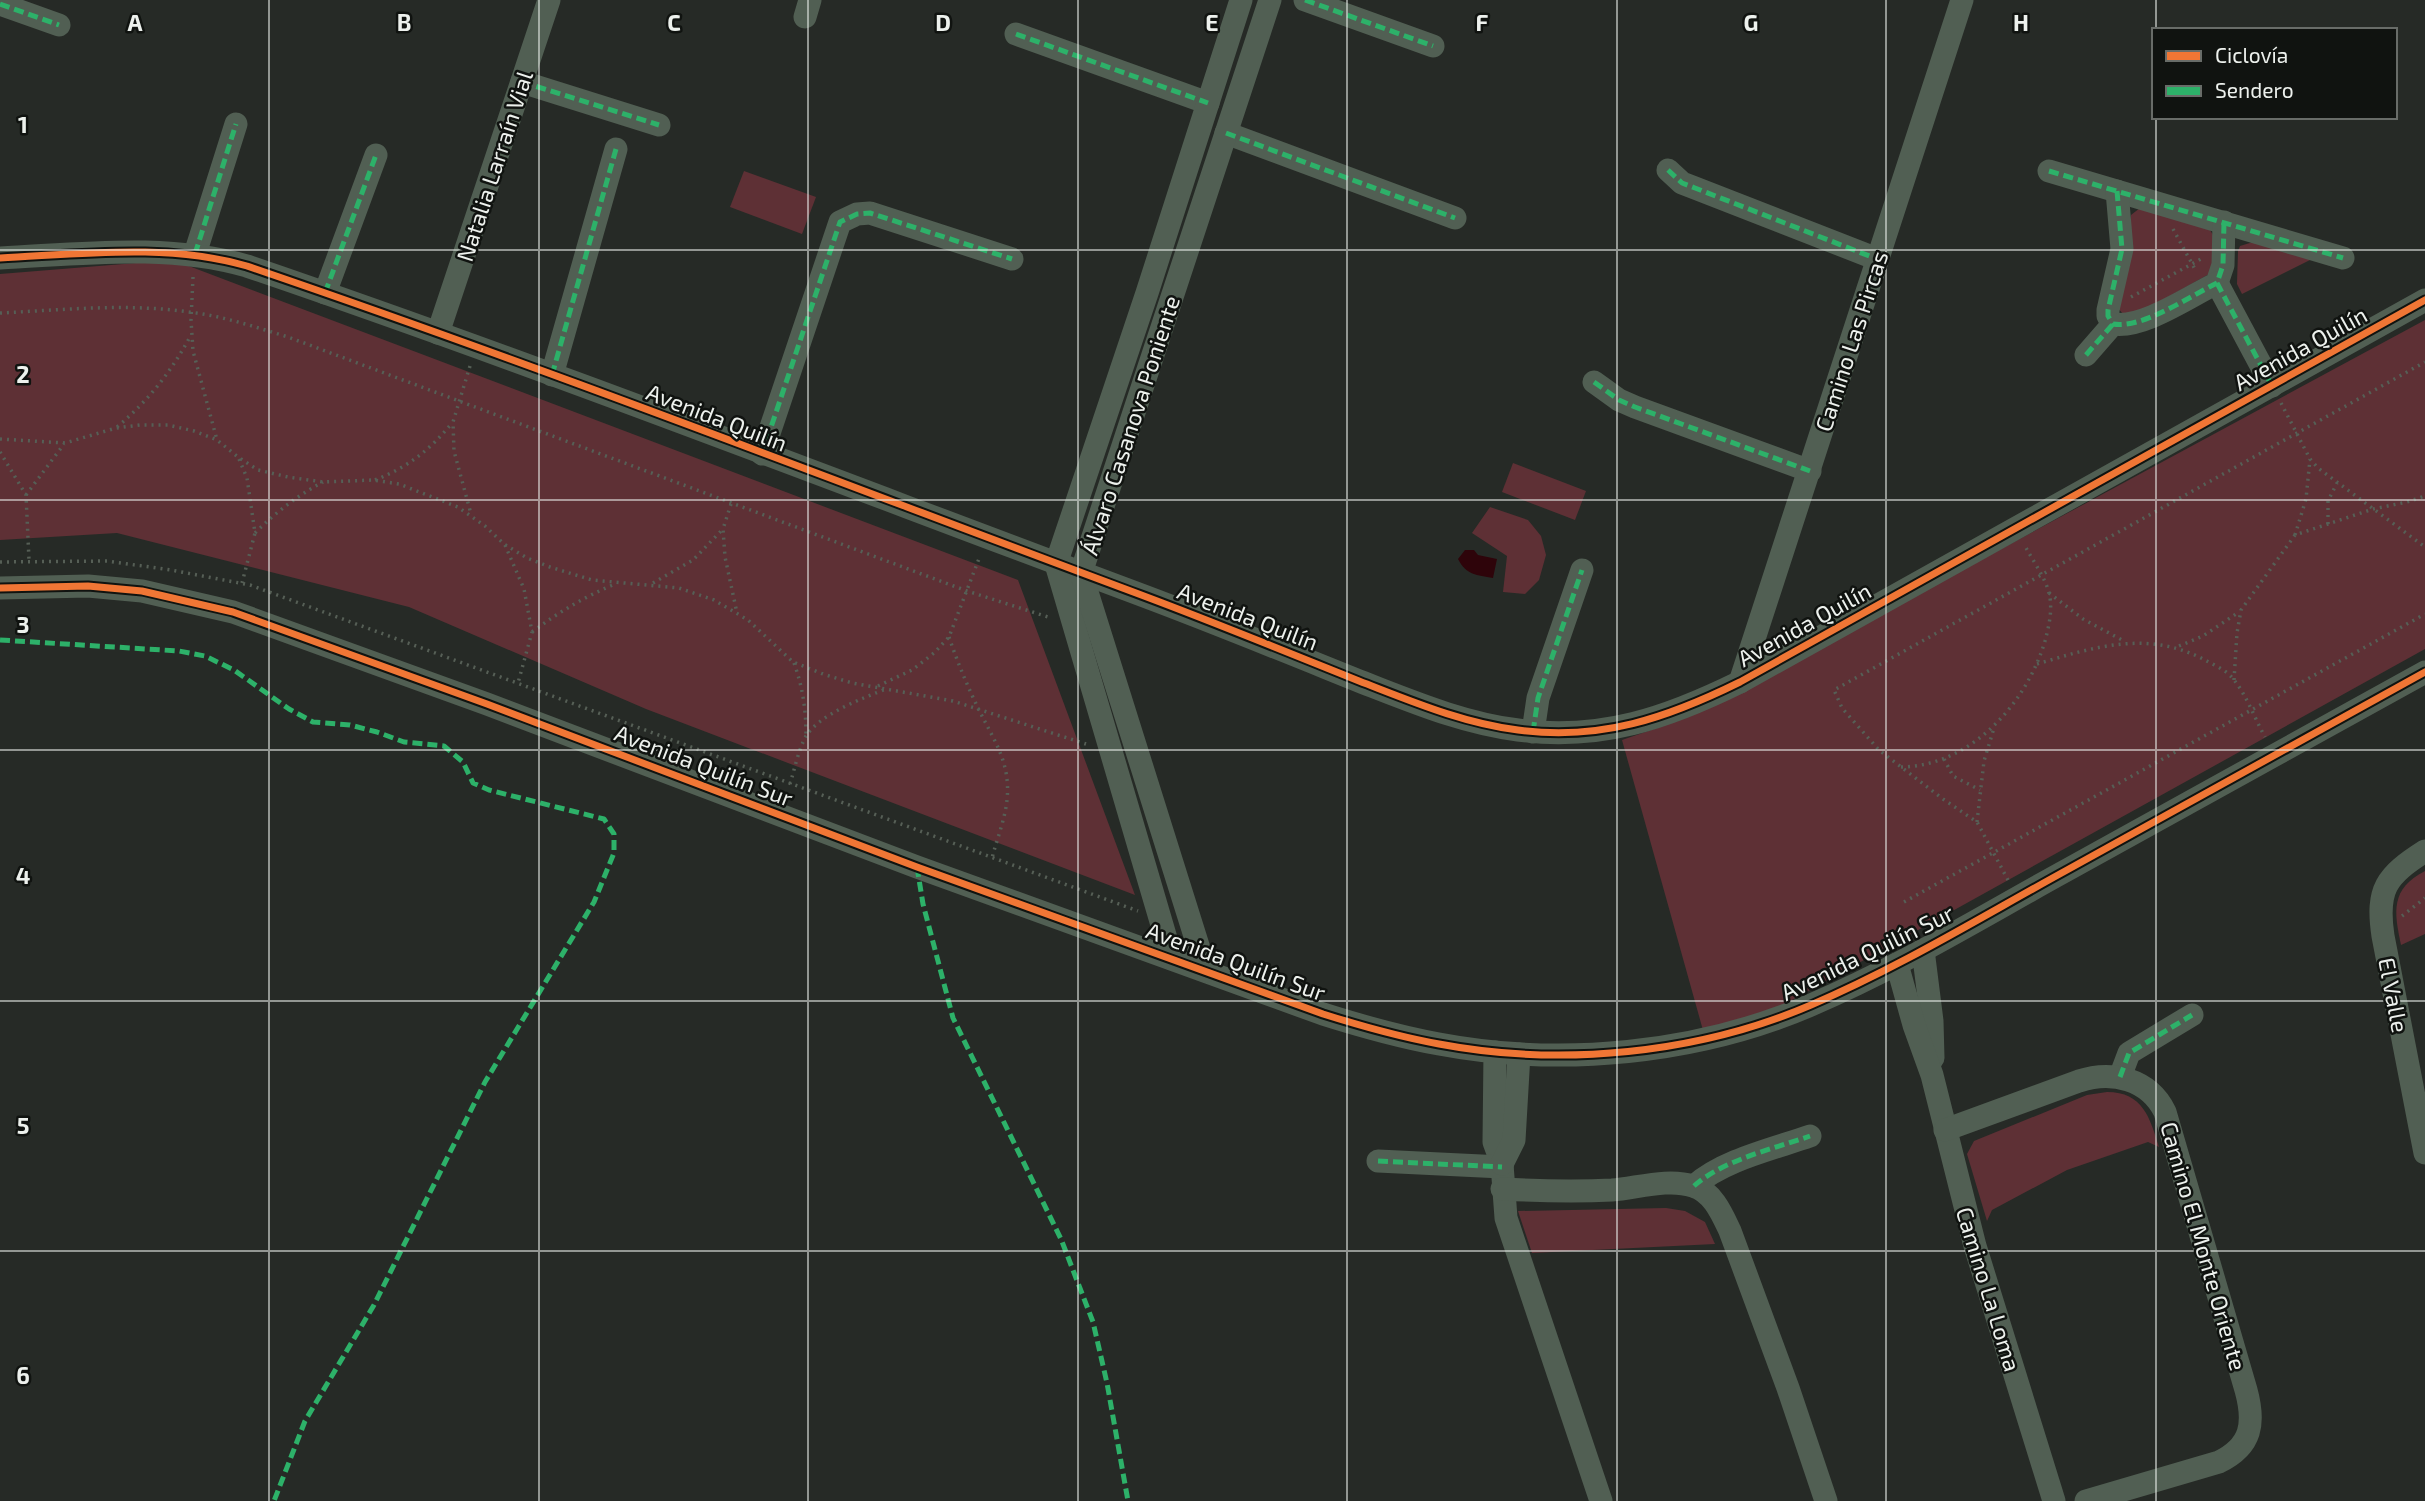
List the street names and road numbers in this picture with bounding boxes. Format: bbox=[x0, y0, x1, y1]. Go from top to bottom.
street label: Natalia Larraín Vial bbox=[450, 67, 538, 265]
street label: Camino Las Pircas bbox=[1809, 247, 1893, 435]
street label: Álvaro Casanova Poniente bbox=[1075, 292, 1185, 558]
street label: Avenida Quilín bbox=[2228, 300, 2372, 396]
street label: Avenida Quilín bbox=[643, 377, 791, 457]
street label: Avenida Quilín bbox=[1174, 576, 1322, 656]
street label: Avenida Quilín bbox=[1732, 576, 1876, 672]
street label: Avenida Quilín Sur bbox=[611, 718, 797, 812]
street label: Avenida Quilín Sur bbox=[1776, 898, 1958, 1006]
street label: Avenida Quilín Sur bbox=[1143, 916, 1329, 1006]
street label: El Valle bbox=[2373, 955, 2415, 1035]
street label: Camino El Monte Oriente bbox=[2155, 1118, 2253, 1374]
street label: Camino La Loma bbox=[1951, 1203, 2027, 1375]

